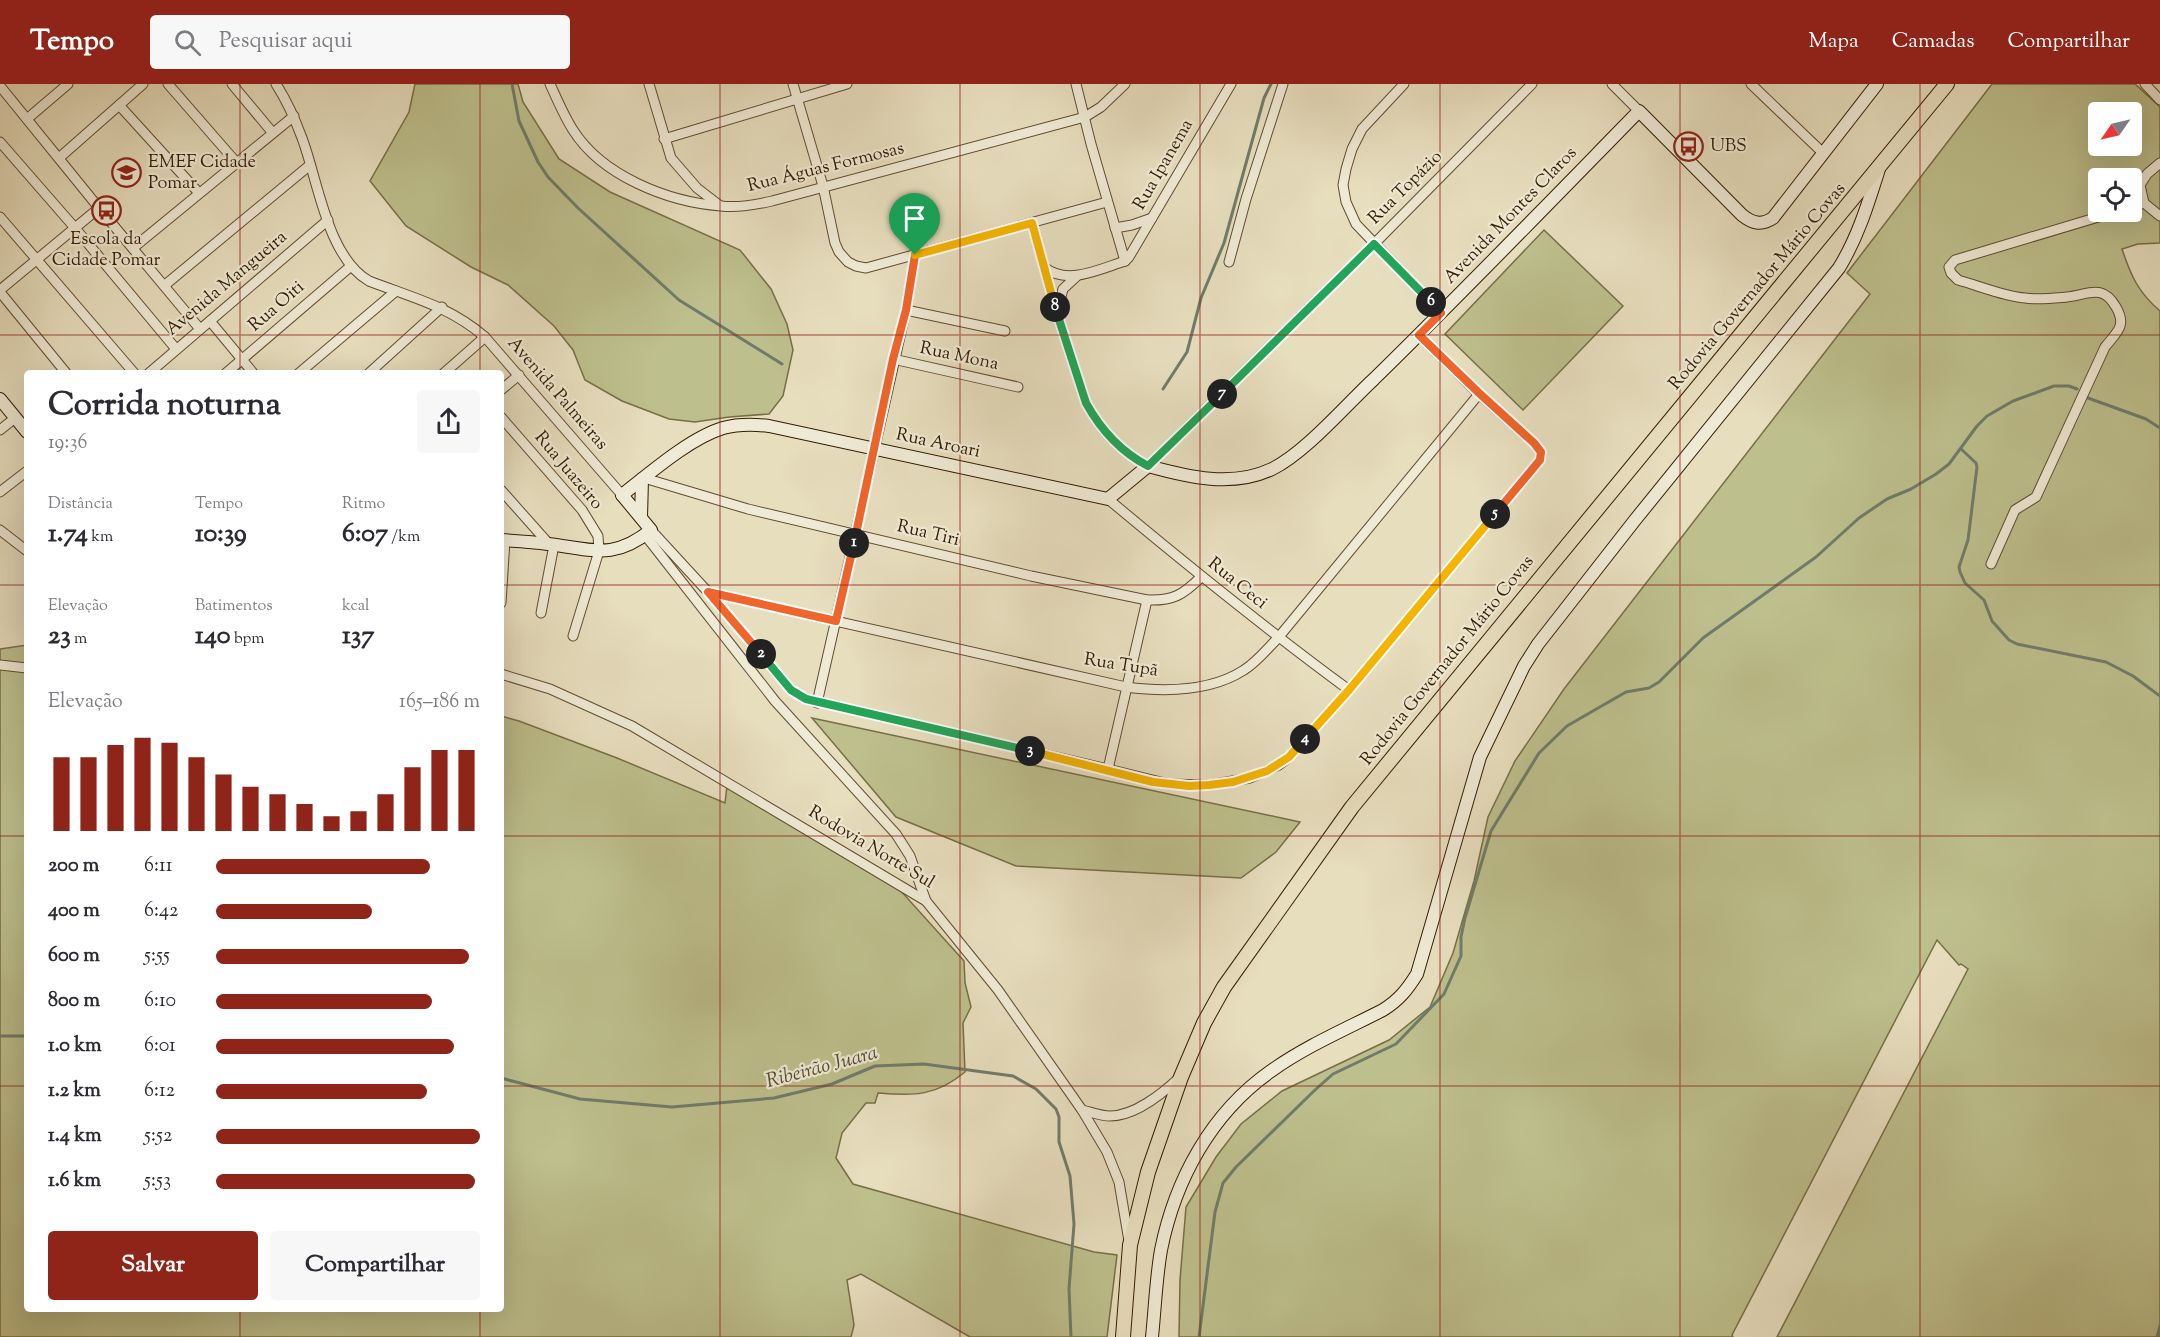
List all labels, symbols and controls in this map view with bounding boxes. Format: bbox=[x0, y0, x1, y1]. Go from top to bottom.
search box bbox=[150, 15, 570, 69]
text: Tempo bbox=[30, 22, 114, 62]
icon: search bbox=[171, 26, 204, 59]
text: Pesquisar aqui bbox=[219, 26, 353, 58]
text: Mapa bbox=[1809, 27, 1859, 57]
text: Camadas bbox=[1892, 27, 1975, 57]
text: Compartilhar bbox=[2008, 27, 2130, 57]
north arrow bbox=[2088, 102, 2142, 156]
map controls bbox=[2088, 102, 2142, 222]
street label: Rua Ipanema bbox=[1127, 115, 1201, 215]
bus stop icon: UBS bbox=[1673, 131, 1705, 163]
place label: UBS bbox=[1710, 134, 1747, 160]
street label: Rua Águas Formosas bbox=[745, 136, 907, 200]
street label: Avenida Montes Claros bbox=[1438, 141, 1584, 291]
street label: Rua Topázio bbox=[1363, 145, 1449, 231]
place label: EMEF Cidade Pomar bbox=[148, 150, 256, 197]
school or university icon: EMEF Cidade Pomar bbox=[111, 157, 143, 189]
button: locate bbox=[2088, 168, 2142, 222]
street label: Rodovia Governador Mário Covas bbox=[1663, 178, 1853, 396]
pin bbox=[889, 193, 940, 255]
bus stop icon: Escola da Cidade Pomar bbox=[90, 195, 122, 227]
icon: arrive bbox=[898, 202, 931, 235]
street label: Avenida Mangueira bbox=[161, 225, 293, 343]
place label: Escola da Cidade Pomar bbox=[52, 227, 161, 274]
street label: Rua Oiti bbox=[243, 275, 311, 339]
pin: 6 bbox=[1416, 287, 1446, 317]
text: 6 bbox=[1427, 290, 1435, 313]
pin: 8 bbox=[1040, 292, 1070, 322]
text: 8 bbox=[1051, 295, 1059, 318]
street label: Avenida Palmeiras bbox=[500, 332, 614, 456]
street label: Rua Mona bbox=[917, 336, 1001, 378]
pin: 7 bbox=[1207, 379, 1237, 409]
text: Corrida noturna bbox=[48, 382, 281, 430]
text: 7 bbox=[1218, 382, 1226, 405]
button: share bbox=[417, 390, 480, 453]
street label: Rua Aroari bbox=[893, 422, 983, 466]
street label: Rua Juazeiro bbox=[527, 426, 609, 516]
text: 19:36 bbox=[48, 429, 87, 458]
text: Distância bbox=[48, 493, 113, 516]
text: Tempo bbox=[195, 493, 243, 516]
text: Ritmo bbox=[342, 493, 385, 516]
pin: 5 bbox=[1480, 499, 1510, 529]
text: 5 bbox=[1492, 502, 1498, 525]
street label: Rua Tiri bbox=[894, 514, 962, 554]
text: 1.74 bbox=[48, 516, 88, 553]
text: 10:39 bbox=[195, 516, 247, 553]
text: 6:07 bbox=[342, 516, 388, 553]
text: km bbox=[88, 526, 113, 549]
text: /km bbox=[388, 526, 420, 549]
pin: 1 bbox=[839, 528, 869, 558]
text: 1 bbox=[851, 531, 857, 554]
street label: Rodovia Governador Mário Covas bbox=[1355, 550, 1541, 772]
street label: Rua Ceci bbox=[1201, 552, 1273, 616]
text: Elevação bbox=[48, 595, 108, 618]
text: Batimentos bbox=[195, 595, 273, 618]
text: kcal bbox=[342, 595, 370, 618]
text: 23 bbox=[48, 618, 71, 655]
text: 140 bbox=[195, 618, 230, 655]
text: 137 bbox=[342, 618, 374, 655]
text: m bbox=[71, 628, 87, 651]
text: bpm bbox=[230, 628, 265, 651]
pin: 2 bbox=[746, 639, 776, 669]
text: 2 bbox=[757, 642, 765, 665]
street label: Rua Tupã bbox=[1082, 647, 1160, 685]
text: Elevação bbox=[48, 688, 123, 717]
text: 165–186 m bbox=[399, 688, 480, 717]
pin: 4 bbox=[1290, 724, 1320, 754]
text: 4 bbox=[1301, 727, 1309, 750]
pin: 3 bbox=[1015, 736, 1045, 766]
text: 3 bbox=[1027, 739, 1033, 762]
street label: Rodovia Norte Sul bbox=[803, 800, 939, 896]
text: 200 m bbox=[48, 852, 99, 881]
text: 6:11 bbox=[144, 852, 173, 881]
text: 400 m bbox=[48, 897, 100, 926]
text: 6:42 bbox=[144, 897, 178, 926]
text: 600 m bbox=[48, 942, 100, 971]
text: 5:55 bbox=[144, 942, 170, 971]
text: 800 m bbox=[48, 987, 100, 1016]
text: 6:10 bbox=[144, 987, 176, 1016]
text: 1.0 km bbox=[48, 1032, 102, 1061]
text: 6:01 bbox=[144, 1032, 176, 1061]
water label: Ribeirão Juara bbox=[763, 1039, 881, 1097]
text: 1.2 km bbox=[48, 1077, 101, 1106]
text: 6:12 bbox=[144, 1077, 175, 1106]
text: 1.4 km bbox=[48, 1122, 102, 1151]
text: 5:52 bbox=[144, 1122, 172, 1151]
text: 1.6 km bbox=[48, 1167, 101, 1196]
text: 5:53 bbox=[144, 1167, 171, 1196]
button: Salvar bbox=[48, 1231, 258, 1300]
button: Compartilhar bbox=[270, 1231, 480, 1300]

